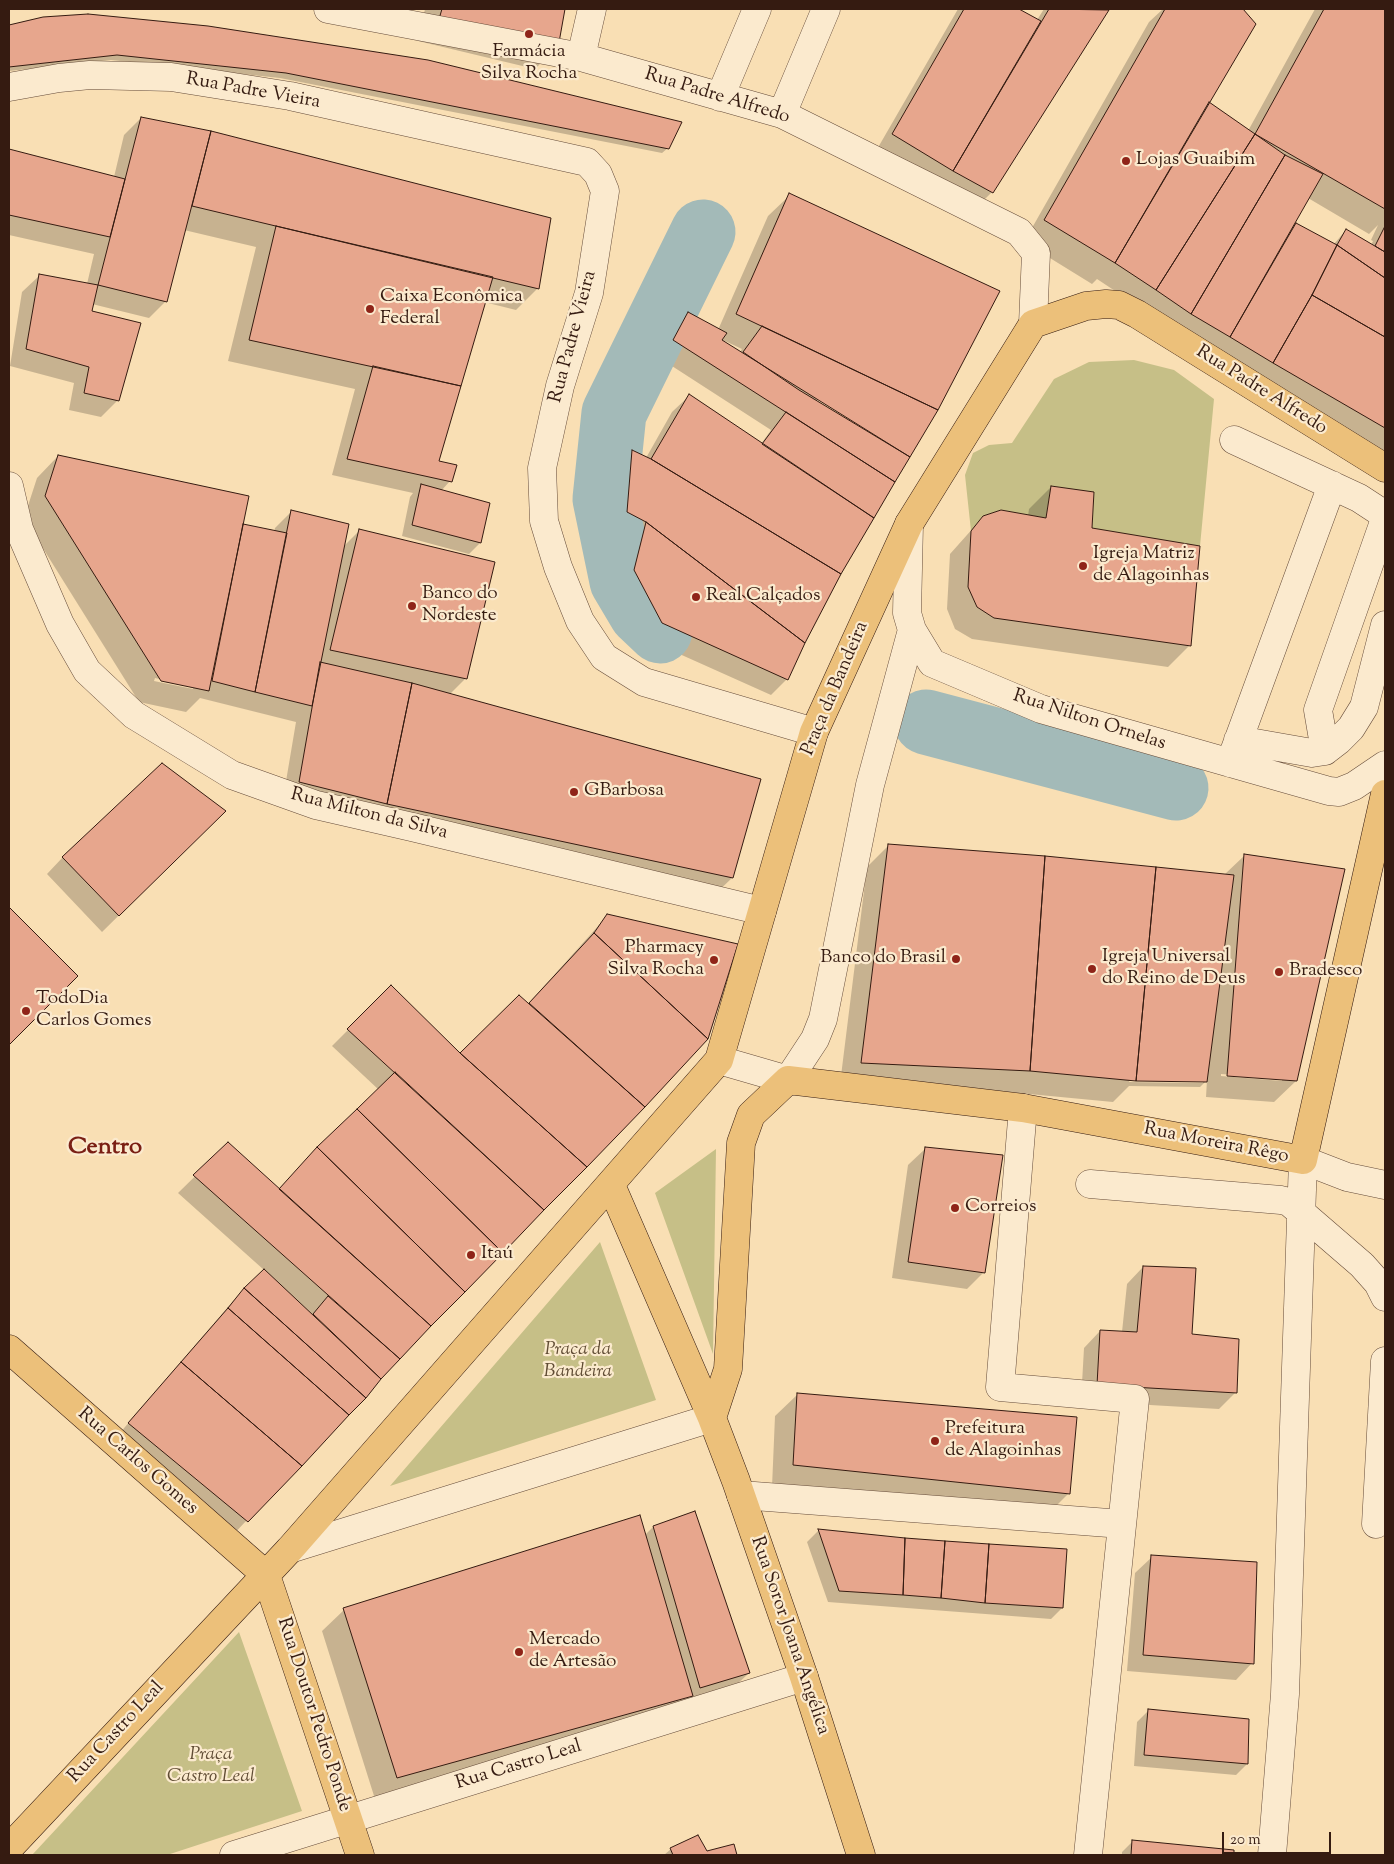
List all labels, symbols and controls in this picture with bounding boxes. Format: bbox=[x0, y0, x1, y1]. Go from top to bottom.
marker: Farmácia Silva Rocha bbox=[523, 28, 535, 40]
place label: Farmácia Silva Rocha bbox=[481, 42, 577, 86]
street label: Rua Padre Alfredo bbox=[642, 64, 792, 130]
street label: Rua Padre Vieira bbox=[184, 69, 322, 115]
place label: Lojas Guaibim bbox=[1136, 150, 1255, 172]
marker: Lojas Guaibim bbox=[1120, 155, 1132, 167]
street label: Rua Padre Vieira bbox=[545, 268, 603, 406]
place label: Caixa Econômica Federal bbox=[380, 287, 523, 331]
marker: Caixa Econômica Federal bbox=[364, 303, 376, 315]
street label: Rua Padre Alfredo bbox=[1191, 341, 1331, 441]
place label: Igreja Matriz de Alagoinhas bbox=[1093, 544, 1209, 588]
marker: Igreja Matriz de Alagoinhas bbox=[1077, 560, 1089, 572]
place label: Banco do Nordeste bbox=[422, 584, 498, 628]
place label: Real Calçados bbox=[706, 586, 820, 608]
marker: Real Calçados bbox=[690, 591, 702, 603]
marker: Banco do Nordeste bbox=[406, 600, 418, 612]
street label: Praça da Bandeira bbox=[797, 619, 875, 759]
street label: Rua Nilton Ornelas bbox=[1010, 686, 1168, 756]
place label: GBarbosa bbox=[584, 781, 664, 803]
street label: Rua Milton da Silva bbox=[288, 784, 450, 846]
marker: GBarbosa bbox=[568, 786, 580, 798]
place label: Pharmacy Silva Rocha bbox=[608, 938, 704, 982]
place label: Igreja Universal do Reino de Deus bbox=[1102, 947, 1246, 991]
place label: Banco do Brasil bbox=[820, 948, 946, 970]
marker: Banco do Brasil bbox=[950, 953, 962, 965]
marker: Pharmacy Silva Rocha bbox=[708, 954, 720, 966]
place label: Bradesco bbox=[1289, 961, 1362, 983]
marker: Igreja Universal do Reino de Deus bbox=[1086, 963, 1098, 975]
marker: Bradesco bbox=[1273, 966, 1285, 978]
place label: TodoDia Carlos Gomes bbox=[36, 989, 151, 1033]
marker: TodoDia Carlos Gomes bbox=[20, 1005, 32, 1017]
street label: Rua Moreira Rêgo bbox=[1142, 1119, 1290, 1169]
district label: Centro bbox=[68, 1135, 142, 1163]
place label: Correios bbox=[965, 1197, 1036, 1219]
marker: Correios bbox=[949, 1202, 961, 1214]
place label: Itaú bbox=[481, 1244, 513, 1266]
marker: Itaú bbox=[465, 1249, 477, 1261]
park label: Praça da Bandeira bbox=[544, 1340, 612, 1384]
street label: Rua Carlos Gomes bbox=[72, 1403, 202, 1521]
place label: Prefeitura de Alagoinhas bbox=[945, 1419, 1061, 1463]
marker: Prefeitura de Alagoinhas bbox=[929, 1435, 941, 1447]
street label: Rua Soror Joana Angélica bbox=[744, 1534, 834, 1738]
street label: Rua Doutor Pedro Ponde bbox=[271, 1615, 355, 1815]
place label: Mercado de Artesão bbox=[529, 1630, 616, 1674]
marker: Mercado de Artesão bbox=[513, 1646, 525, 1658]
street label: Rua Castro Leal bbox=[64, 1677, 170, 1789]
street label: Rua Castro Leal bbox=[453, 1736, 585, 1796]
park label: Praça Castro Leal bbox=[167, 1745, 255, 1789]
scale bar bbox=[1224, 1822, 1333, 1854]
text: 20 m bbox=[1230, 1830, 1261, 1851]

